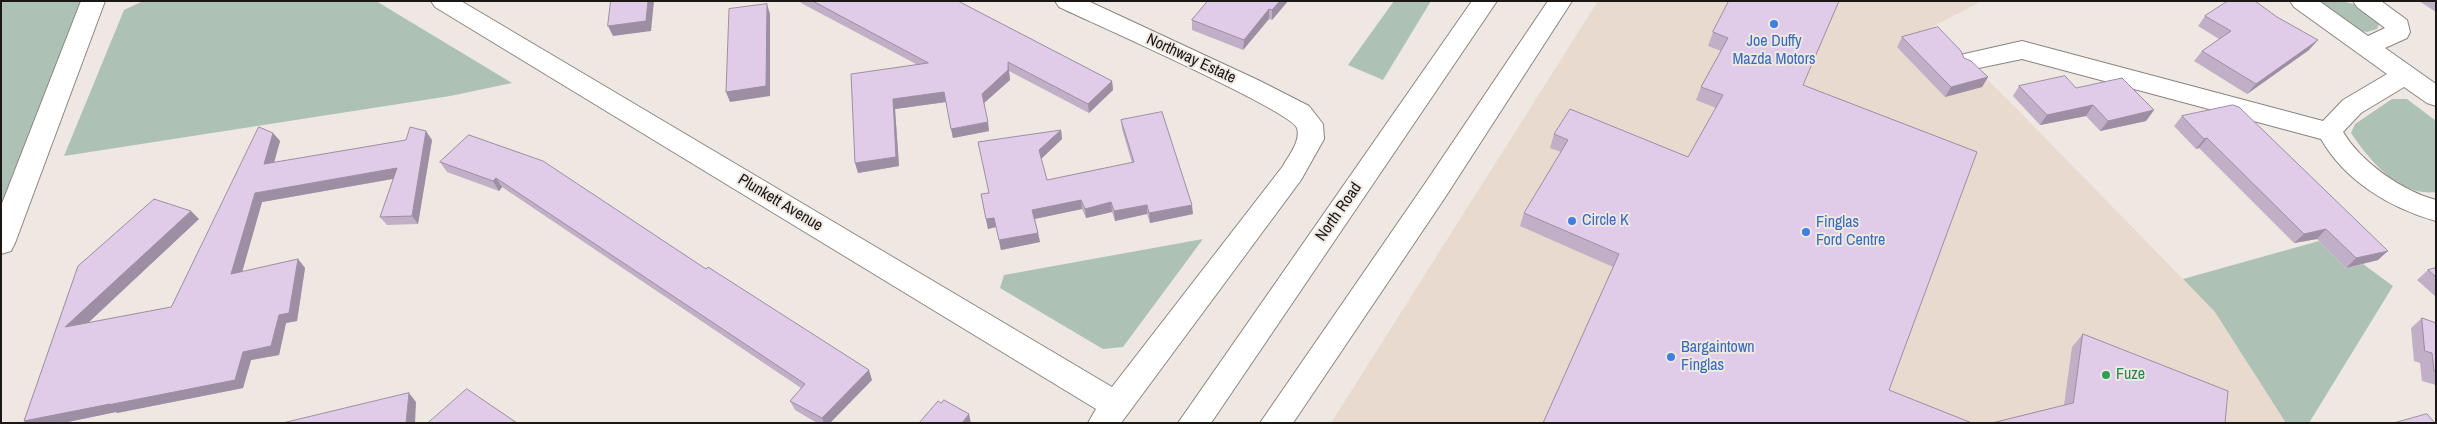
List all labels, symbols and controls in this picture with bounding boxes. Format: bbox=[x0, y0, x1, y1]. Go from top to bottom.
marker: Joe Duffy Mazda Motors bbox=[1768, 18, 1780, 30]
street label: Northway Estate bbox=[1143, 30, 1239, 88]
place label: Joe Duffy Mazda Motors bbox=[1732, 32, 1816, 70]
street label: Plunkett Avenue bbox=[734, 170, 826, 236]
street label: North Road bbox=[1312, 179, 1366, 245]
place label: Circle K bbox=[1582, 211, 1629, 231]
place label: Finglas Ford Centre bbox=[1816, 213, 1885, 251]
marker: Circle K bbox=[1566, 215, 1578, 227]
marker: Finglas Ford Centre bbox=[1800, 226, 1812, 238]
place label: Bargaintown Finglas bbox=[1681, 338, 1755, 376]
marker: Bargaintown Finglas bbox=[1665, 351, 1677, 363]
place label: Fuze bbox=[2116, 365, 2145, 385]
marker: Fuze bbox=[2100, 369, 2112, 381]

